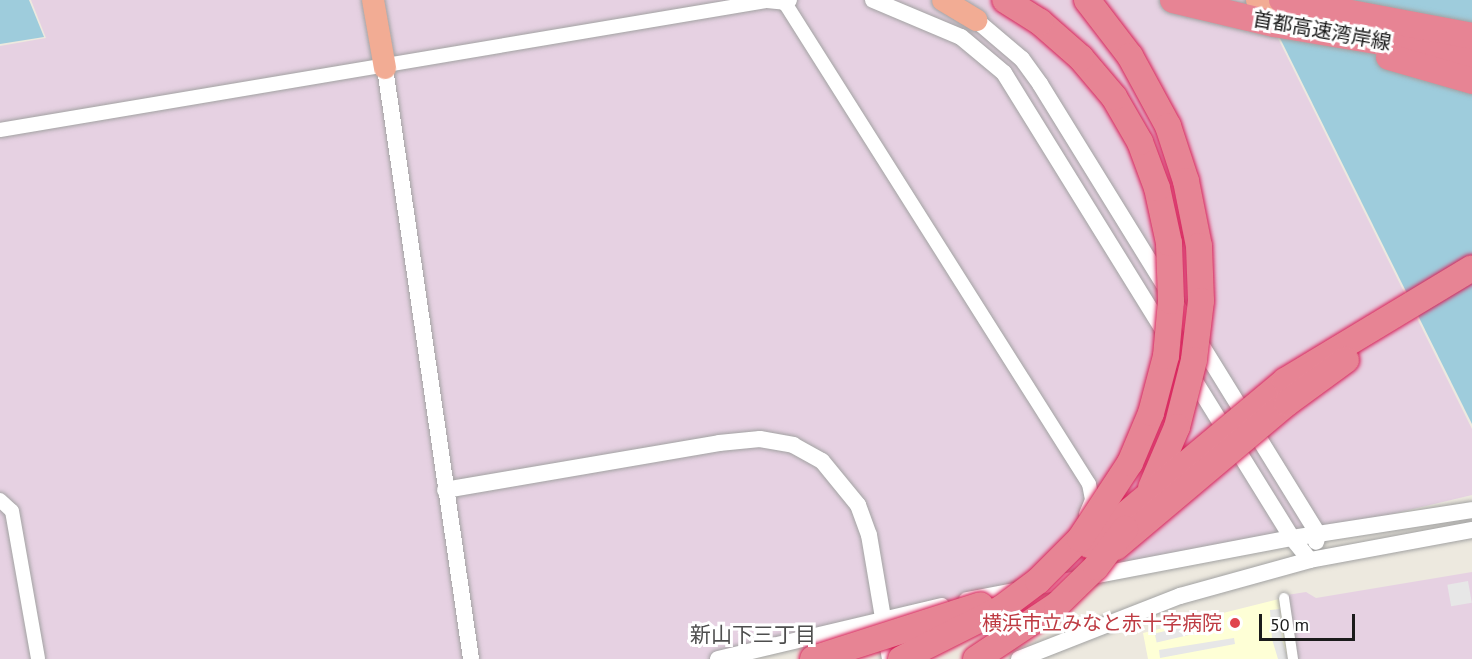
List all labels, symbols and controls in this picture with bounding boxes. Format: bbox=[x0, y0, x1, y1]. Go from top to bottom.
street label: 首都高速湾岸線 bbox=[1251, 7, 1393, 55]
scale bar bbox=[1262, 602, 1358, 640]
place label: 横浜市立みなと赤十字病院 bbox=[982, 611, 1222, 635]
text: 50 m bbox=[1270, 613, 1309, 636]
marker: 横浜市立みなと赤十字病院 bbox=[1226, 614, 1244, 632]
district label: 新山下三丁目 bbox=[690, 622, 816, 648]

